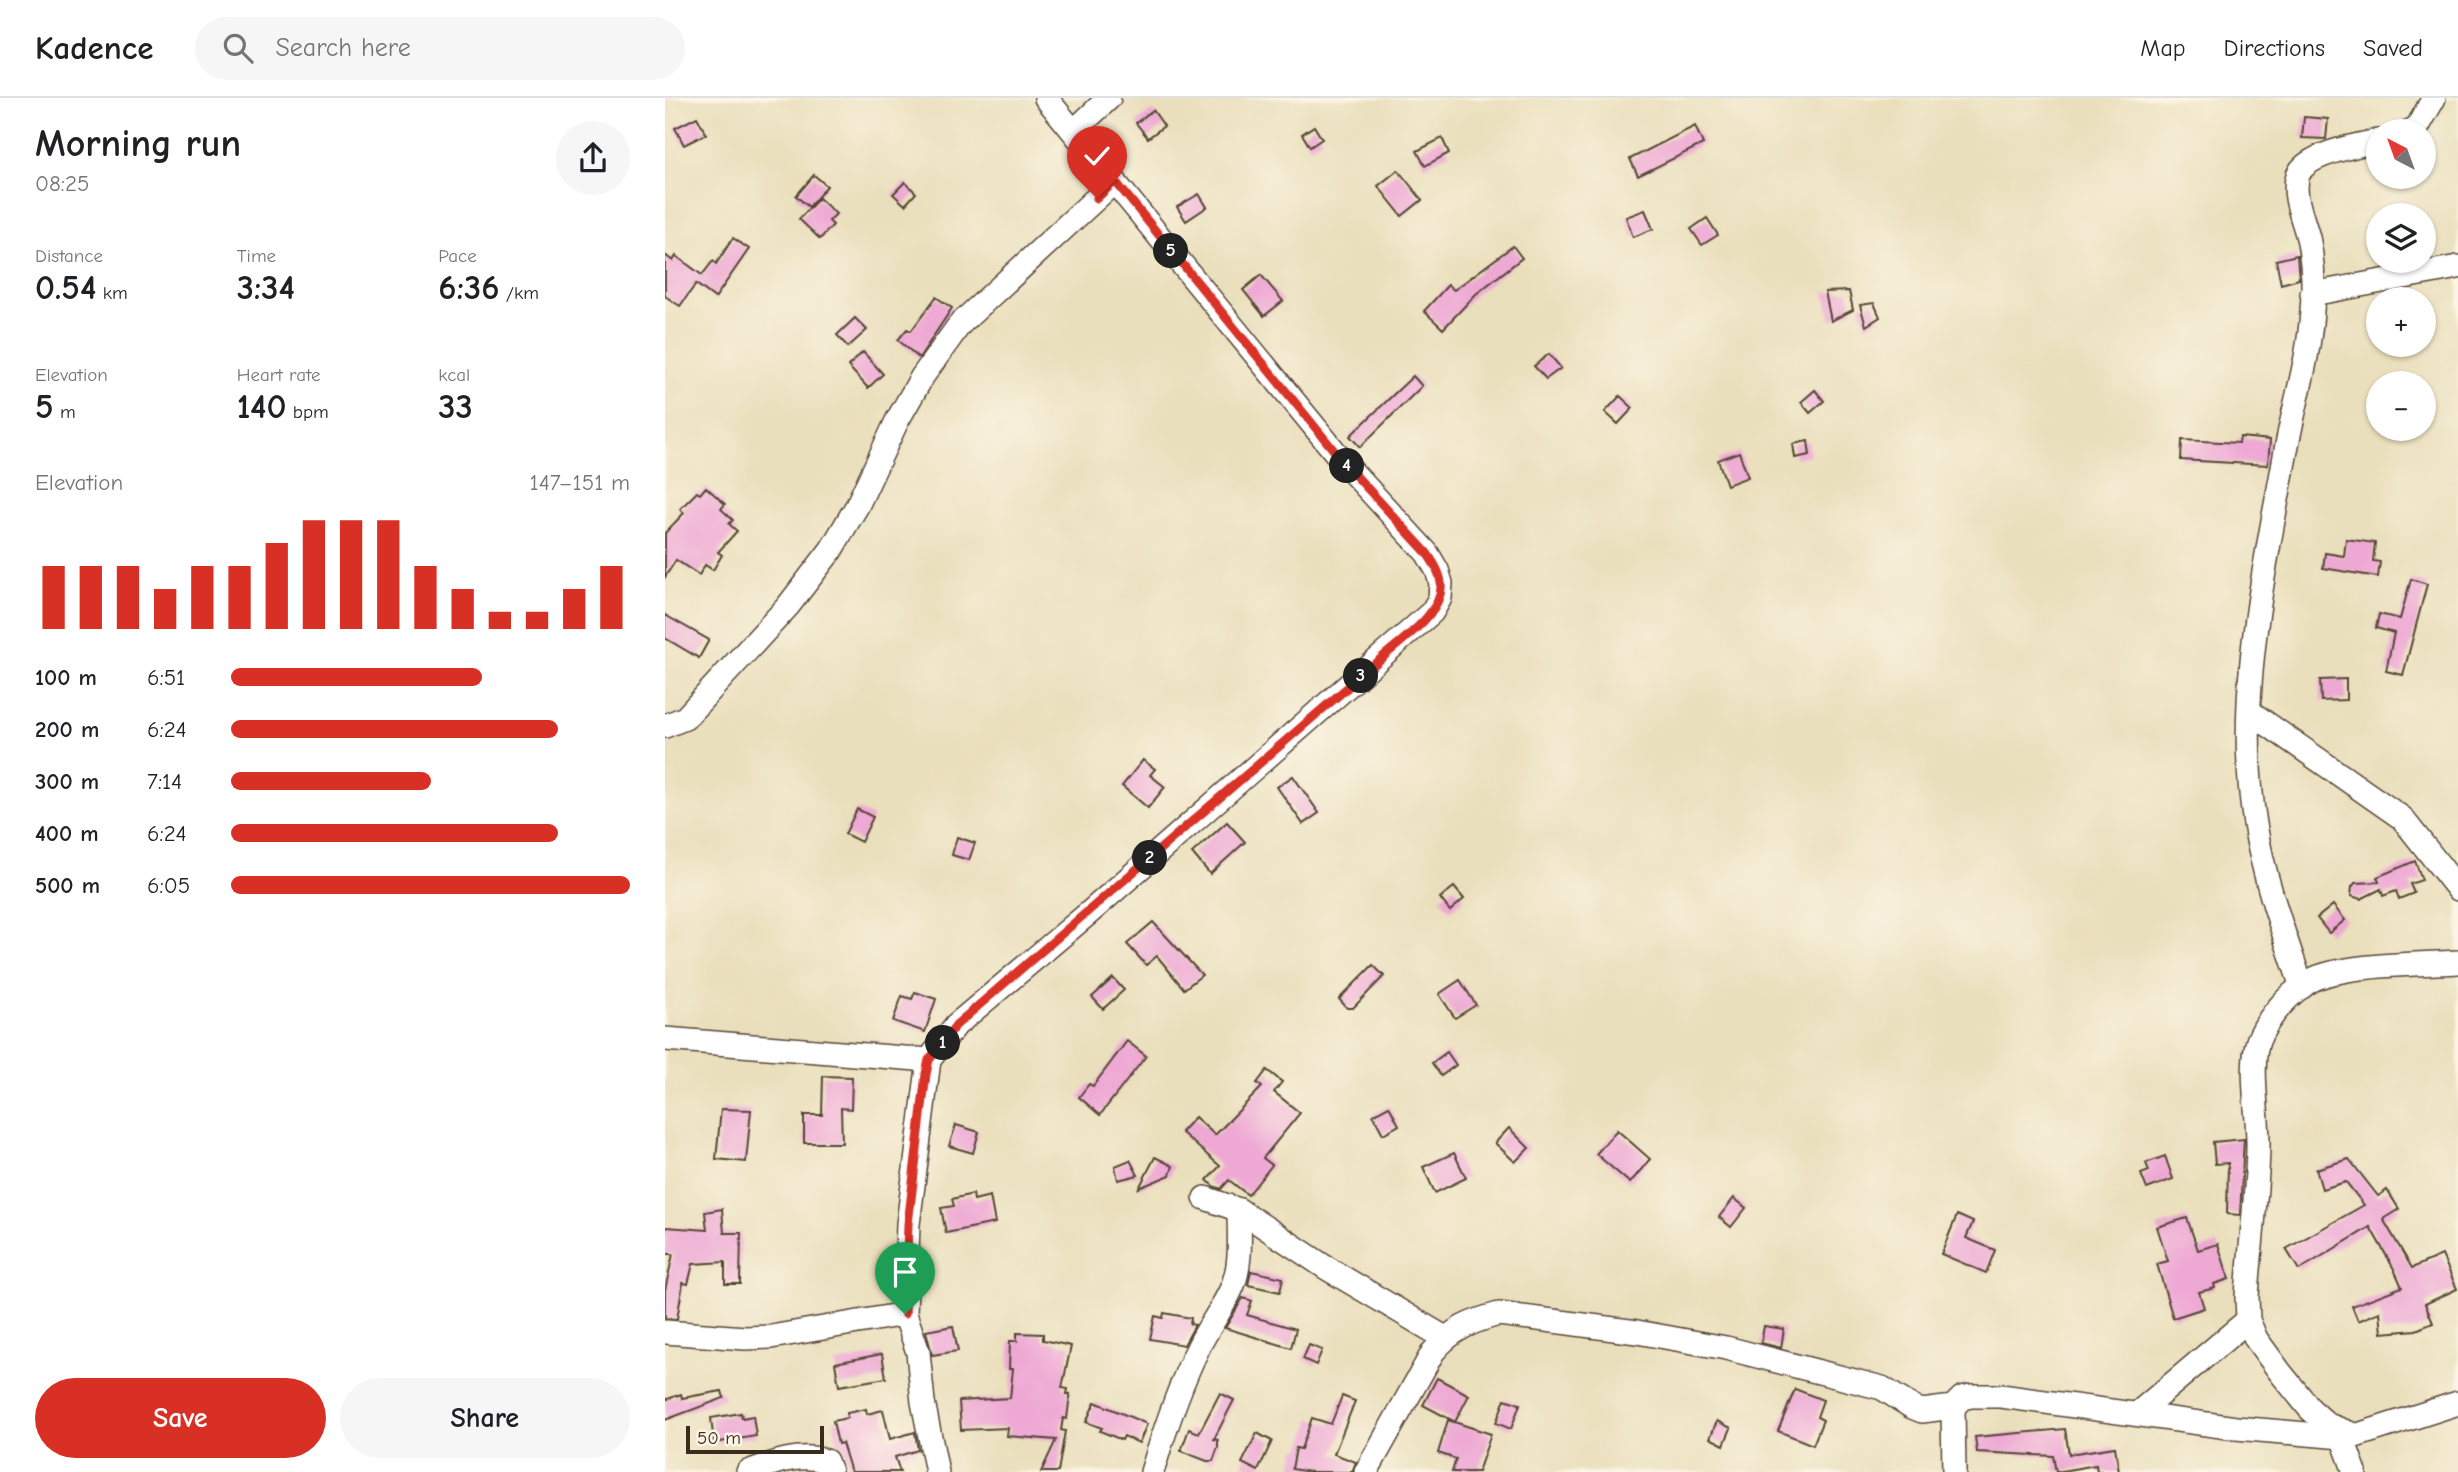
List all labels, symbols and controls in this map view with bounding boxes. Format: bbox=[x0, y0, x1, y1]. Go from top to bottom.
search box bbox=[195, 17, 685, 80]
text: Kadence bbox=[35, 29, 153, 67]
icon: search bbox=[219, 29, 257, 67]
text: Search here bbox=[275, 33, 411, 63]
text: Map bbox=[2140, 34, 2186, 62]
text: Directions bbox=[2224, 34, 2325, 62]
text: Saved bbox=[2363, 34, 2423, 62]
north arrow bbox=[2366, 119, 2436, 189]
map controls bbox=[2366, 119, 2436, 441]
button: share bbox=[556, 121, 630, 195]
text: Morning run bbox=[35, 122, 241, 166]
pin bbox=[1067, 126, 1127, 198]
icon: check bbox=[1078, 137, 1116, 175]
text: 08:25 bbox=[35, 170, 90, 197]
button: layers bbox=[2366, 203, 2436, 273]
pin: 5 bbox=[1154, 234, 1189, 268]
text: 5 bbox=[1165, 239, 1176, 261]
text: Distance bbox=[35, 245, 103, 267]
text: Time bbox=[237, 245, 276, 267]
text: Pace bbox=[438, 245, 477, 267]
text: 0.54 bbox=[35, 267, 96, 308]
text: 3:34 bbox=[237, 267, 295, 308]
text: 6:36 bbox=[438, 267, 499, 308]
text: km bbox=[96, 282, 128, 304]
text: /km bbox=[499, 282, 539, 304]
button: + bbox=[2366, 287, 2436, 357]
text: Elevation bbox=[35, 364, 108, 386]
text: Heart rate bbox=[237, 364, 320, 386]
text: kcal bbox=[438, 364, 470, 386]
button: − bbox=[2366, 371, 2436, 441]
text: 5 bbox=[35, 386, 54, 427]
text: 140 bbox=[237, 386, 287, 427]
text: 33 bbox=[438, 386, 473, 427]
text: m bbox=[54, 401, 76, 423]
text: bpm bbox=[287, 401, 329, 423]
pin: 4 bbox=[1329, 448, 1365, 484]
text: 4 bbox=[1342, 454, 1351, 476]
text: Elevation bbox=[35, 469, 123, 496]
text: 147–151 m bbox=[530, 469, 630, 496]
pin: 3 bbox=[1343, 658, 1379, 694]
text: 100 m bbox=[35, 664, 97, 691]
text: 6:51 bbox=[147, 664, 185, 691]
text: 3 bbox=[1356, 664, 1365, 686]
text: 200 m bbox=[35, 716, 99, 743]
text: 6:24 bbox=[147, 716, 187, 743]
text: 300 m bbox=[35, 768, 99, 795]
text: 7:14 bbox=[147, 768, 182, 795]
text: 400 m bbox=[35, 820, 99, 847]
text: 6:24 bbox=[147, 820, 187, 847]
pin: 2 bbox=[1133, 840, 1168, 876]
text: 2 bbox=[1145, 846, 1154, 868]
text: 500 m bbox=[35, 872, 100, 899]
text: 6:05 bbox=[147, 872, 190, 899]
pin: 1 bbox=[925, 1026, 961, 1060]
text: 1 bbox=[939, 1031, 946, 1053]
pin bbox=[875, 1242, 935, 1314]
icon: arrive bbox=[886, 1253, 924, 1291]
button: Save bbox=[35, 1378, 326, 1458]
button: Share bbox=[340, 1378, 630, 1458]
scale bar bbox=[686, 1423, 824, 1455]
text: 50 m bbox=[697, 1427, 741, 1449]

